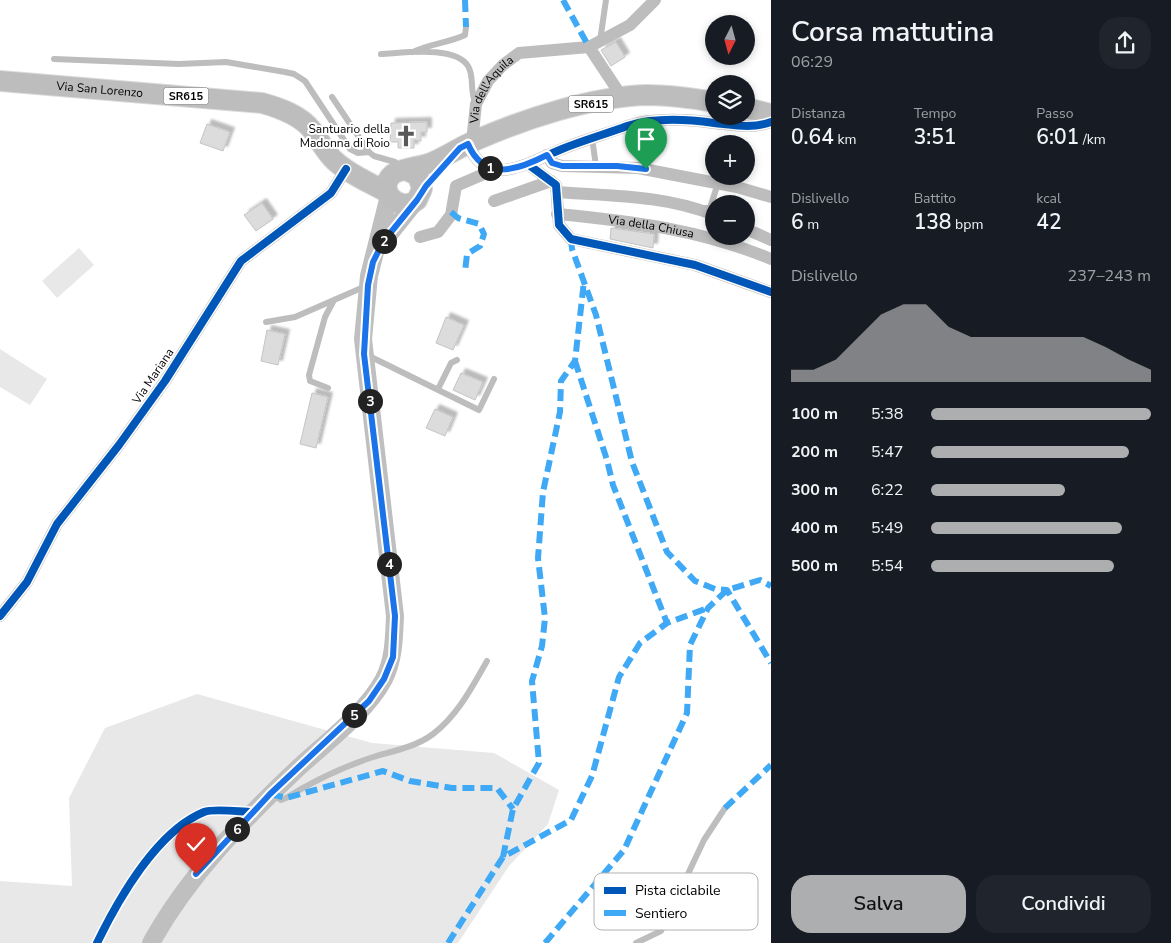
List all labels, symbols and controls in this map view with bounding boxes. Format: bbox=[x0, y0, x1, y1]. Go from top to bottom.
text: Corsa mattutina bbox=[791, 13, 994, 51]
north arrow bbox=[705, 15, 755, 65]
map controls bbox=[705, 15, 755, 245]
button: share bbox=[1099, 17, 1151, 69]
text: 06:29 bbox=[791, 51, 833, 73]
street label: Via dell'Aquila bbox=[466, 52, 517, 125]
button: layers bbox=[705, 75, 755, 125]
street label: Via San Lorenzo bbox=[55, 78, 144, 101]
road number: SR615 bbox=[164, 88, 208, 104]
road number: SR615 bbox=[568, 96, 614, 112]
text: Distanza bbox=[791, 104, 845, 123]
text: Tempo bbox=[914, 104, 956, 123]
text: Passo bbox=[1036, 104, 1074, 123]
pin bbox=[625, 118, 667, 169]
place label: Santuario della Madonna di Roio bbox=[300, 121, 390, 151]
church icon: Santuario della Madonna di Roio bbox=[393, 123, 419, 149]
text: 0.64 bbox=[791, 123, 834, 151]
text: 3:51 bbox=[914, 123, 956, 151]
text: 6:01 bbox=[1036, 123, 1079, 151]
icon: arrive bbox=[632, 125, 660, 153]
text: km bbox=[834, 130, 856, 149]
text: /km bbox=[1079, 130, 1106, 149]
button: + bbox=[705, 135, 755, 185]
pin: 1 bbox=[478, 156, 502, 180]
text: 1 bbox=[486, 159, 495, 178]
text: Dislivello bbox=[791, 189, 849, 208]
text: Battito bbox=[914, 189, 956, 208]
text: kcal bbox=[1036, 189, 1061, 208]
button: − bbox=[705, 195, 755, 245]
text: 6 bbox=[791, 208, 804, 236]
text: 138 bbox=[914, 208, 951, 236]
text: 42 bbox=[1036, 208, 1062, 236]
street label: Via della Chiusa bbox=[606, 211, 696, 242]
text: m bbox=[804, 215, 819, 234]
text: bpm bbox=[951, 215, 983, 234]
pin: 2 bbox=[372, 228, 396, 254]
text: 2 bbox=[380, 232, 389, 251]
text: Dislivello bbox=[791, 265, 858, 287]
text: 237–243 m bbox=[1068, 265, 1151, 287]
street label: Via Mariana bbox=[128, 345, 177, 408]
pin: 3 bbox=[358, 388, 382, 414]
text: 3 bbox=[366, 392, 375, 411]
text: 100 m bbox=[791, 403, 838, 425]
text: 5:38 bbox=[871, 403, 903, 425]
text: 200 m bbox=[791, 441, 838, 463]
text: 5:47 bbox=[871, 441, 903, 463]
text: 300 m bbox=[791, 479, 838, 501]
text: 6:22 bbox=[871, 479, 903, 501]
text: 400 m bbox=[791, 517, 838, 539]
text: 5:49 bbox=[871, 517, 903, 539]
pin: 4 bbox=[376, 552, 402, 576]
text: 4 bbox=[385, 555, 394, 574]
text: 500 m bbox=[791, 555, 838, 577]
text: 5:54 bbox=[871, 555, 903, 577]
pin: 5 bbox=[342, 702, 366, 728]
text: 5 bbox=[350, 706, 359, 725]
pin: 6 bbox=[224, 816, 250, 842]
text: 6 bbox=[233, 820, 242, 839]
pin bbox=[175, 823, 217, 874]
icon: check bbox=[182, 830, 210, 858]
legend bbox=[594, 873, 758, 930]
button: Salva bbox=[791, 875, 966, 933]
button: Condividi bbox=[976, 875, 1151, 933]
text: Pista ciclabile bbox=[635, 881, 720, 900]
text: Sentiero bbox=[635, 904, 688, 923]

